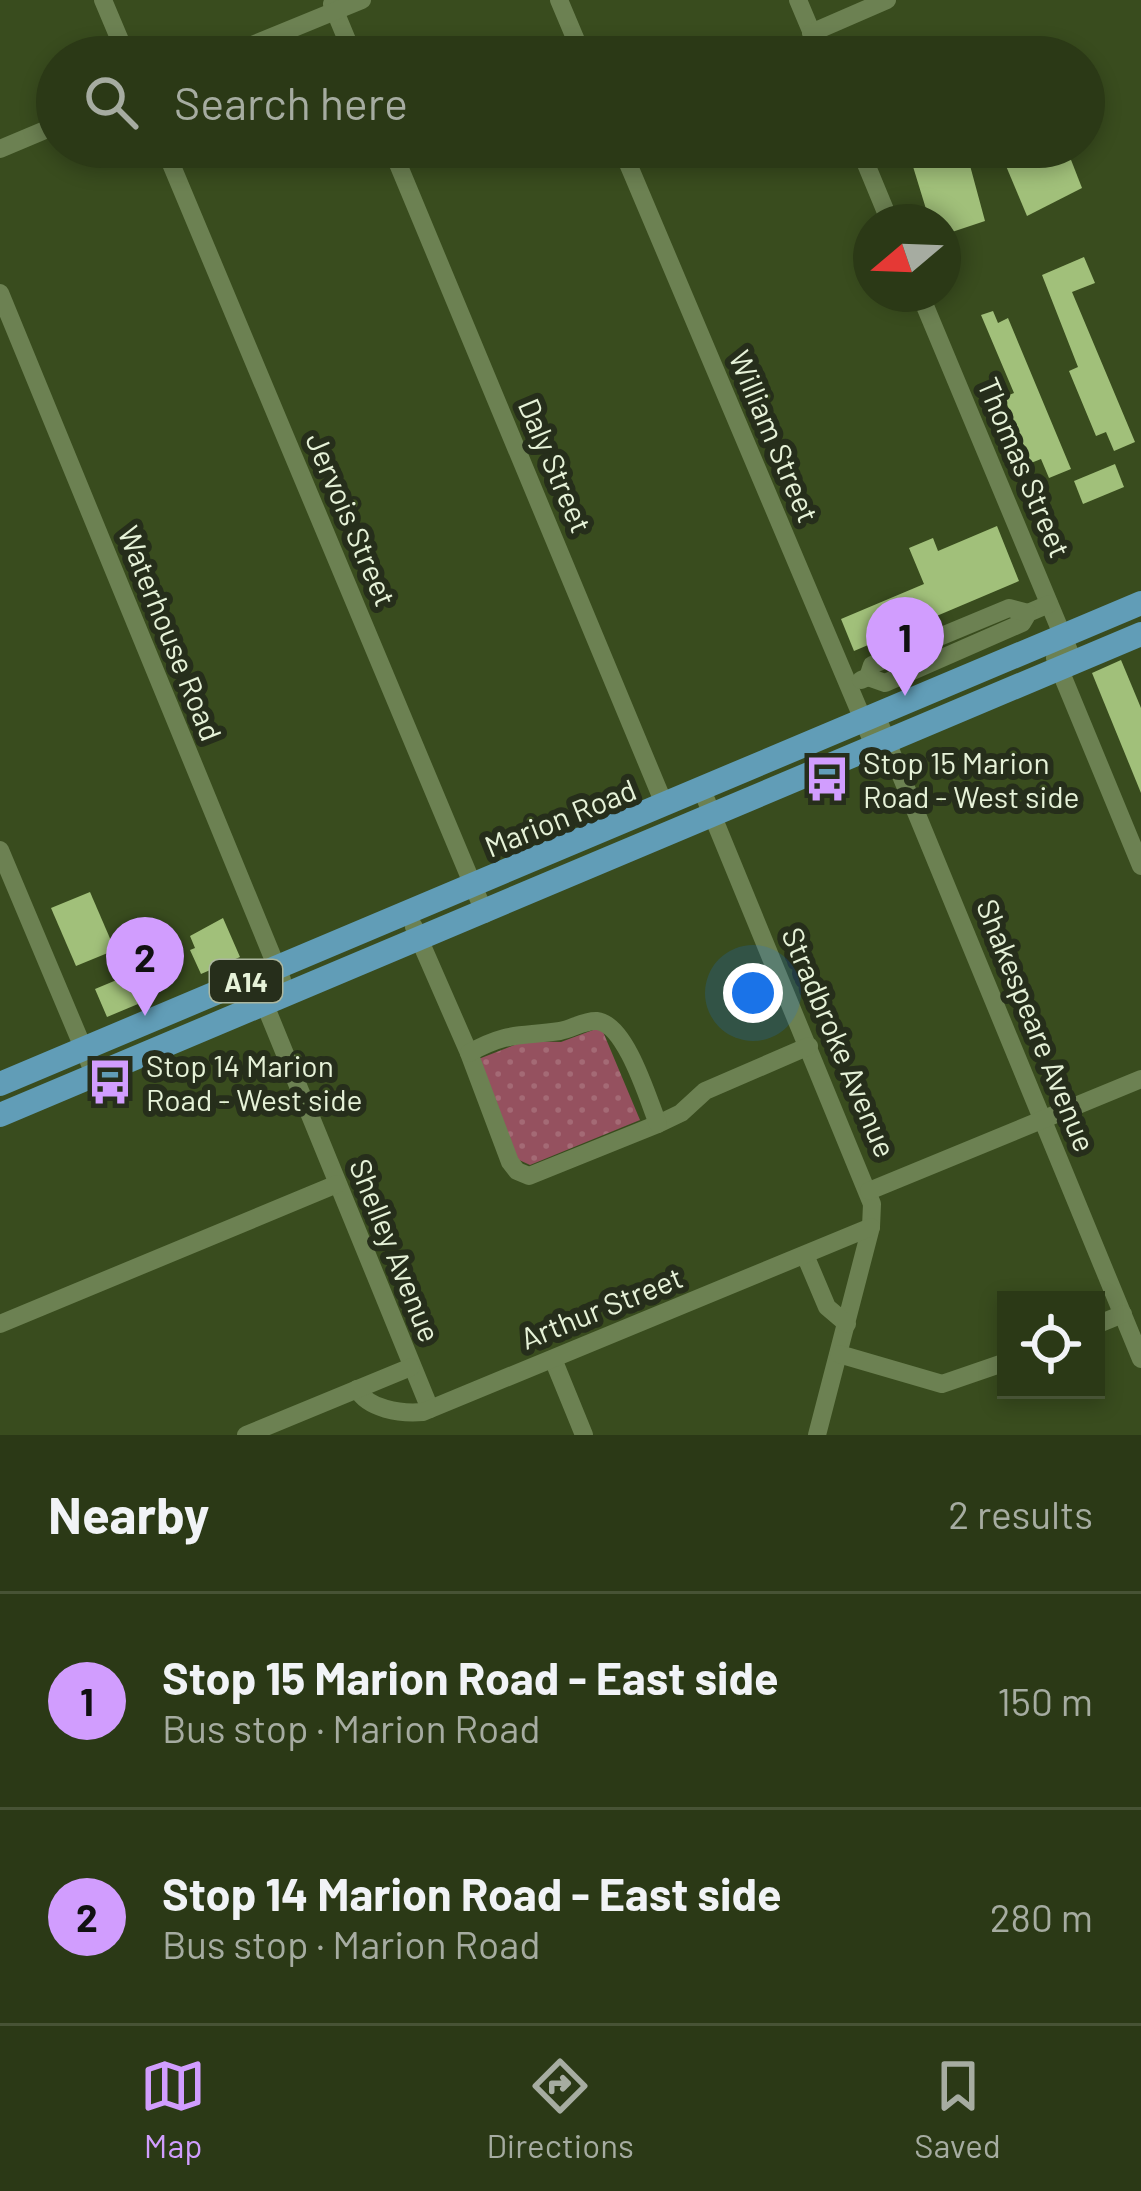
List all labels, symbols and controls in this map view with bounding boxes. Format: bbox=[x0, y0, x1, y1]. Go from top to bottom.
search box bbox=[36, 36, 1105, 168]
icon: search bbox=[78, 69, 144, 135]
text: Search here bbox=[174, 75, 408, 129]
north arrow bbox=[853, 204, 961, 312]
street label: William Street bbox=[723, 345, 827, 527]
street label: Thomas Street bbox=[971, 372, 1079, 562]
street label: Daly Street bbox=[512, 392, 600, 538]
street label: Jervois Street bbox=[299, 427, 405, 611]
street label: Waterhouse Road bbox=[111, 520, 231, 746]
pin: 1 bbox=[866, 597, 944, 696]
place label: Stop 15 Marion Road - West side bbox=[863, 744, 1080, 814]
bus stop icon: Stop 15 Marion Road - West side bbox=[802, 754, 852, 804]
street label: Marion Road bbox=[479, 770, 641, 864]
street label: Shakespeare Avenue bbox=[970, 893, 1104, 1157]
pin: 2 bbox=[106, 917, 184, 1016]
street label: Stradbroke Avenue bbox=[775, 922, 905, 1162]
road number: A14 bbox=[210, 960, 282, 1002]
your location bbox=[723, 963, 783, 1023]
place label: Stop 14 Marion Road - West side bbox=[146, 1047, 363, 1117]
bus stop icon: Stop 14 Marion Road - West side bbox=[85, 1057, 135, 1107]
street label: Shelley Avenue bbox=[343, 1153, 449, 1347]
street label: Arthur Street bbox=[515, 1258, 687, 1356]
map controls bbox=[997, 1291, 1105, 1399]
button: locate bbox=[997, 1291, 1105, 1399]
text: Nearby bbox=[48, 1483, 209, 1544]
text: 2 results bbox=[948, 1490, 1093, 1537]
text: Stop 15 Marion Road - East side bbox=[162, 1650, 779, 1704]
text: 1 bbox=[80, 1677, 94, 1724]
text: 150 m bbox=[997, 1677, 1093, 1724]
text: Bus stop · Marion Road bbox=[162, 1704, 541, 1751]
text: Stop 14 Marion Road - East side bbox=[162, 1866, 781, 1920]
text: 2 bbox=[76, 1893, 98, 1940]
text: 280 m bbox=[990, 1893, 1093, 1940]
text: Bus stop · Marion Road bbox=[162, 1920, 541, 1967]
tab: Map bbox=[140, 2053, 206, 2165]
tab: Directions bbox=[486, 2053, 634, 2165]
tab: Saved bbox=[914, 2053, 1001, 2165]

